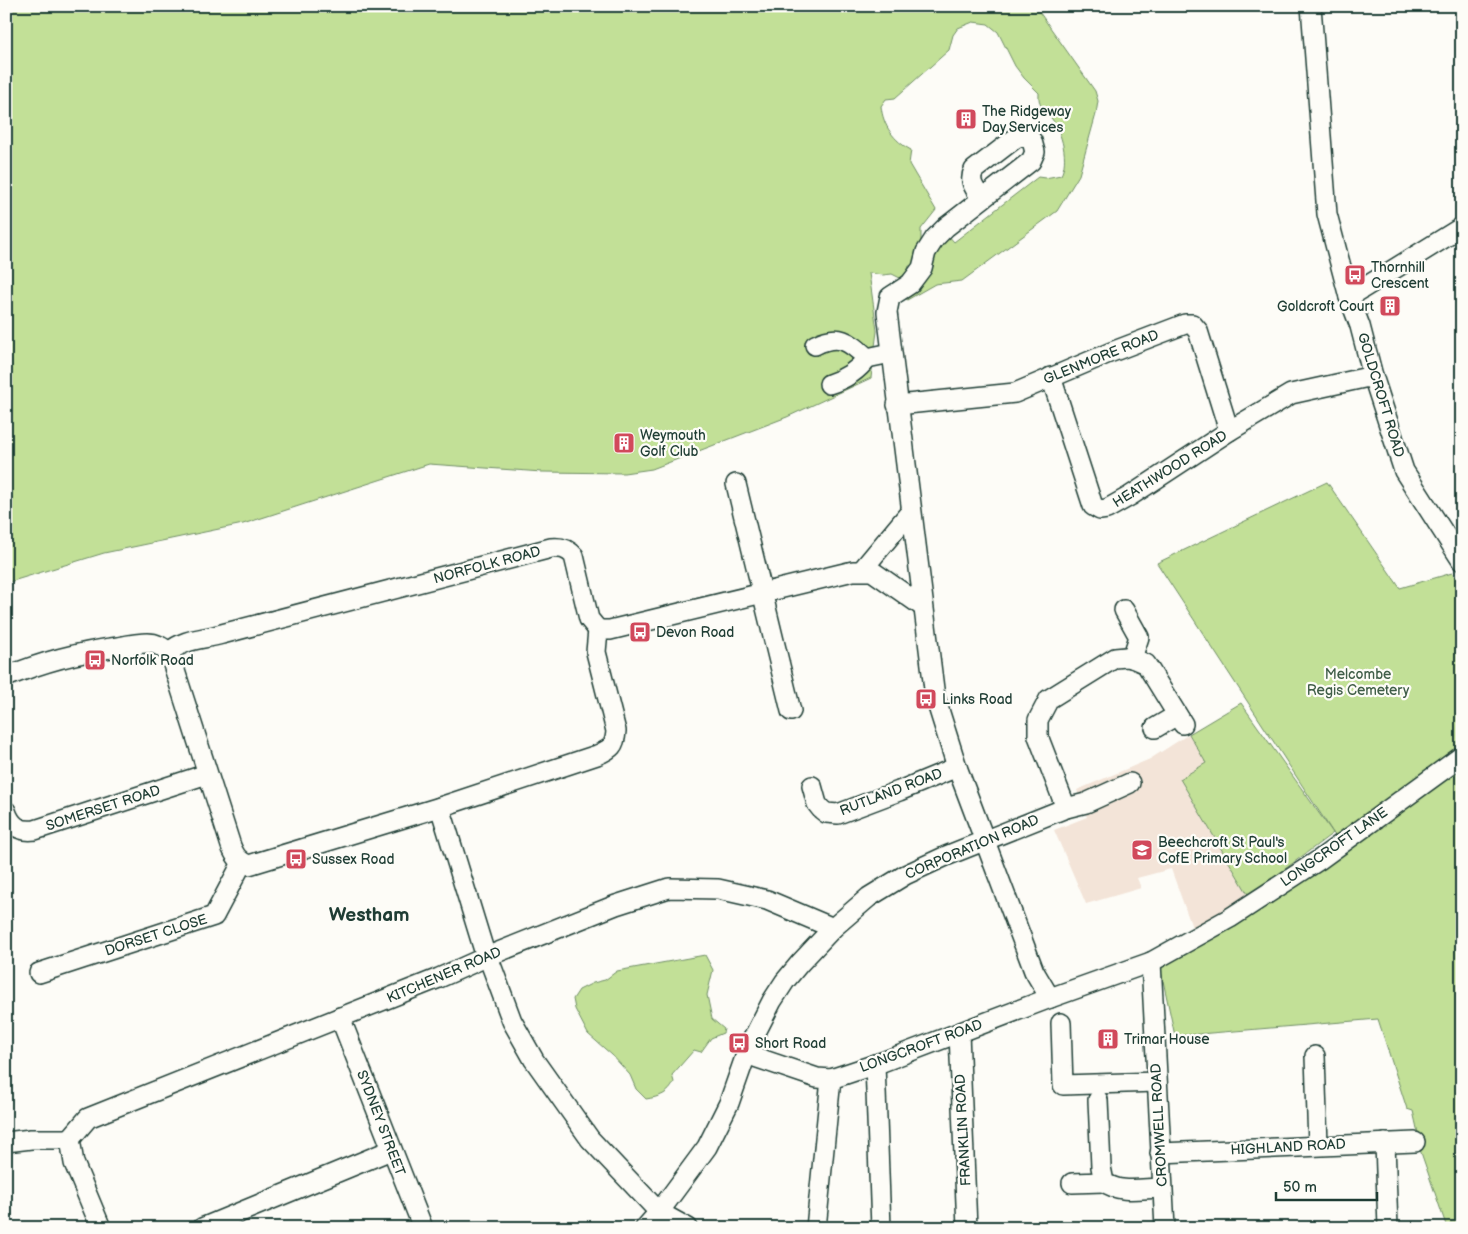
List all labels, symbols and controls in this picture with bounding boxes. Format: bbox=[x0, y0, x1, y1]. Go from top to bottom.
place label: The Ridgeway Day Services bbox=[982, 103, 1072, 136]
building icon: The Ridgeway Day Services bbox=[954, 107, 978, 131]
place label: Thornhill Crescent bbox=[1371, 259, 1430, 292]
bus stop icon: Thornhill Crescent bbox=[1343, 263, 1367, 287]
building icon: Goldcroft Court bbox=[1378, 294, 1402, 318]
place label: Goldcroft Court bbox=[1277, 298, 1375, 315]
street label: GLENMORE ROAD bbox=[1041, 326, 1161, 388]
street label: GOLDCROFT ROAD bbox=[1354, 331, 1408, 459]
place label: Weymouth Golf Club bbox=[640, 427, 706, 460]
street label: HEATHWOOD ROAD bbox=[1110, 427, 1230, 511]
building icon: Weymouth Golf Club bbox=[612, 431, 636, 455]
street label: NORFOLK ROAD bbox=[432, 543, 542, 587]
bus stop icon: Devon Road bbox=[628, 620, 652, 644]
place label: Devon Road bbox=[656, 624, 734, 641]
bus stop icon: Norfolk Road bbox=[83, 648, 107, 672]
place label: Norfolk Road bbox=[111, 652, 194, 669]
park label: Melcombe Regis Cemetery bbox=[1307, 666, 1410, 699]
bus stop icon: Links Road bbox=[914, 687, 938, 711]
place label: Links Road bbox=[942, 691, 1013, 708]
street label: RUTLAND ROAD bbox=[837, 765, 945, 819]
street label: SOMERSET ROAD bbox=[44, 781, 162, 835]
street label: LONGCROFT LANE bbox=[1277, 804, 1391, 890]
street label: CORPORATION ROAD bbox=[902, 811, 1042, 883]
place label: Beechcroft St Paul's CofE Primary School bbox=[1158, 834, 1287, 867]
school or university icon: Beechcroft St Paul's CofE Primary School bbox=[1130, 838, 1154, 862]
bus stop icon: Sussex Road bbox=[284, 847, 308, 871]
place label: Sussex Road bbox=[312, 851, 394, 868]
district label: Westham bbox=[329, 904, 409, 927]
street label: DORSET CLOSE bbox=[103, 910, 209, 960]
street label: KITCHENER ROAD bbox=[384, 943, 504, 1007]
street label: LONGCROFT ROAD bbox=[857, 1016, 985, 1076]
building icon: Trimar House bbox=[1096, 1027, 1120, 1051]
bus stop icon: Short Road bbox=[727, 1031, 751, 1055]
place label: Trimar House bbox=[1124, 1031, 1209, 1048]
place label: Short Road bbox=[755, 1035, 826, 1052]
street label: CROMWELL ROAD bbox=[1147, 1063, 1171, 1187]
street label: SYDNEY STREET bbox=[353, 1068, 409, 1179]
street label: FRANKLIN ROAD bbox=[952, 1074, 974, 1186]
street label: HIGHLAND ROAD bbox=[1230, 1135, 1346, 1159]
scale bar bbox=[1276, 1169, 1377, 1201]
text: 50 m bbox=[1283, 1178, 1317, 1197]

